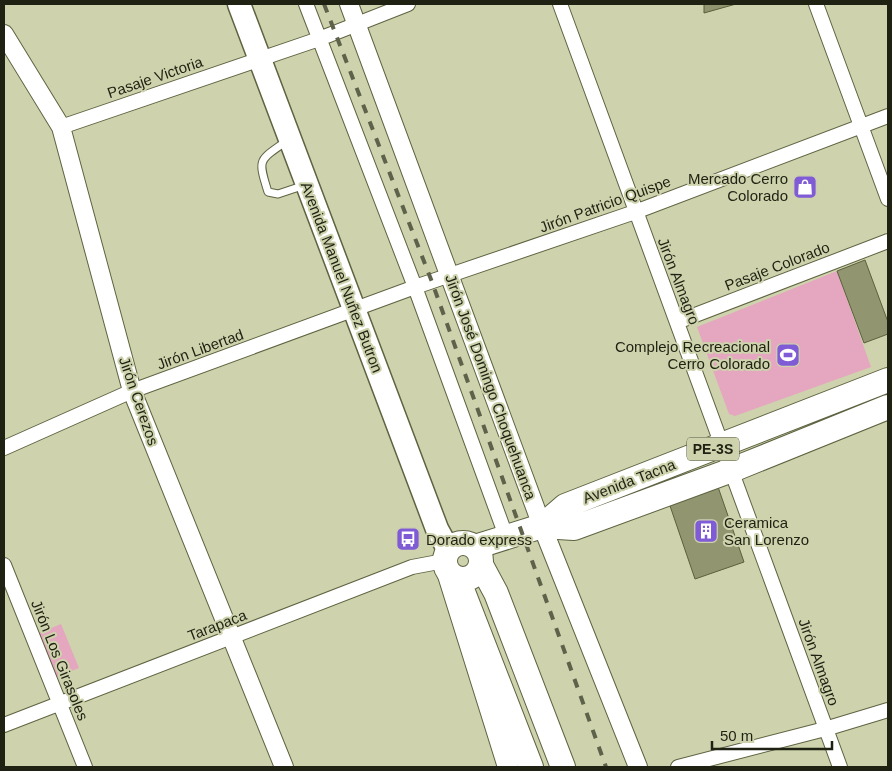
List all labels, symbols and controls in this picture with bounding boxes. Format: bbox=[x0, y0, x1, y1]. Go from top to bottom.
street label: Pasaje Victoria bbox=[105, 53, 206, 101]
place label: Mercado Cerro Colorado bbox=[688, 170, 788, 204]
street label: Jirón Patricio Quispe bbox=[537, 172, 673, 236]
shop icon: Mercado Cerro Colorado bbox=[792, 174, 818, 200]
street label: Avenida Manuel Nuñez Butron bbox=[298, 179, 386, 375]
street label: Jirón Almagro bbox=[655, 235, 703, 327]
street label: Pasaje Colorado bbox=[722, 238, 832, 294]
street label: Jirón José Domingo Choquehuanca bbox=[442, 272, 540, 503]
street label: Jirón Libertad bbox=[154, 325, 246, 373]
place label: Complejo Recreacional Cerro Colorado bbox=[615, 338, 770, 372]
sports icon: Complejo Recreacional Cerro Colorado bbox=[775, 342, 801, 368]
street label: Jirón Cerezos bbox=[116, 354, 162, 448]
road number: PE-3S bbox=[687, 438, 739, 460]
street label: Avenida Tacna bbox=[580, 455, 678, 506]
place label: Ceramica San Lorenzo bbox=[724, 514, 809, 548]
building icon: Ceramica San Lorenzo bbox=[693, 518, 719, 544]
bus stop icon: Dorado express bbox=[395, 526, 421, 552]
place label: Dorado express bbox=[426, 531, 532, 548]
street label: Jirón Los Girasoles bbox=[28, 597, 92, 723]
street label: Tarapaca bbox=[185, 606, 249, 644]
street label: Jirón Almagro bbox=[795, 616, 843, 708]
scale bar bbox=[712, 718, 832, 750]
text: 50 m bbox=[720, 727, 753, 744]

